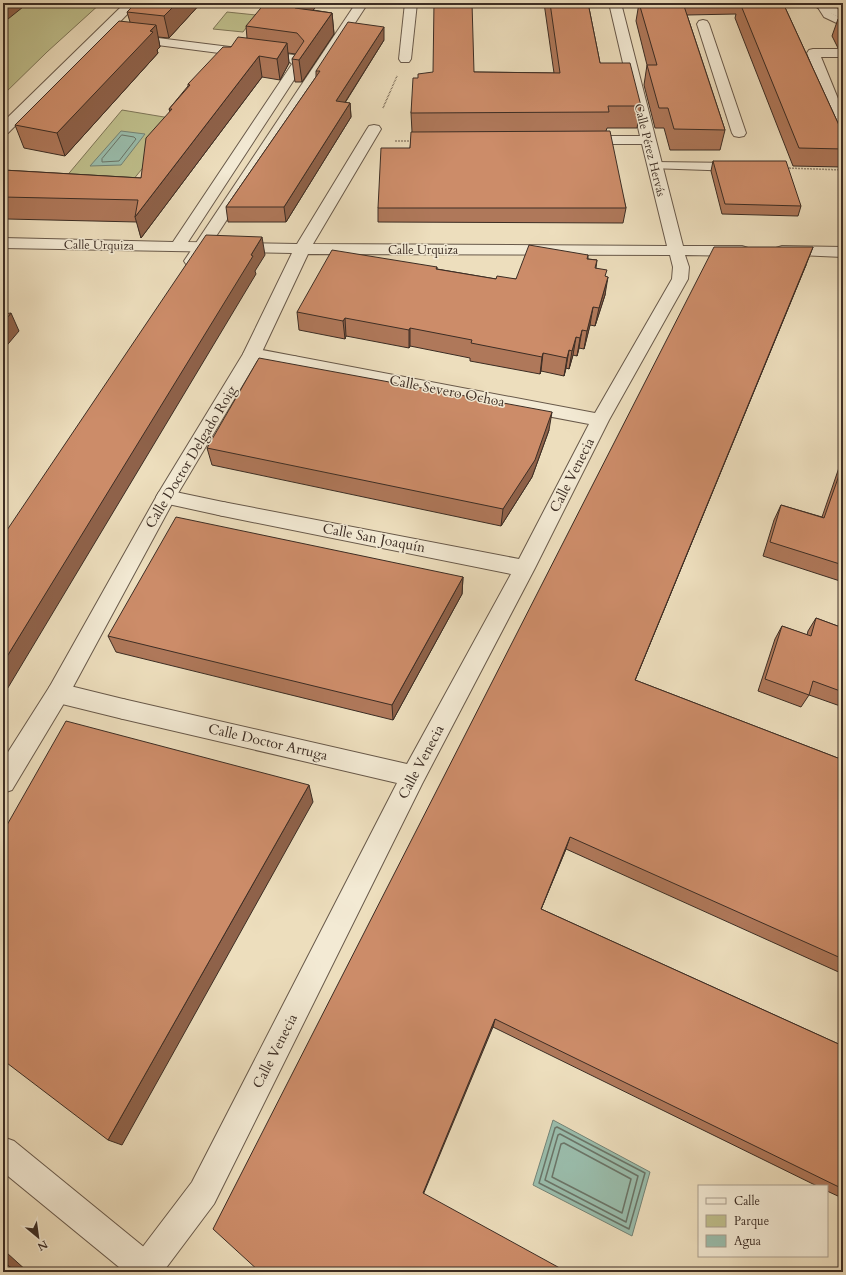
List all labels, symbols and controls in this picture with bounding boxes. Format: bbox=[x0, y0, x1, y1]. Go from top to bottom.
street label: Calle Pérez Hervás bbox=[631, 102, 669, 198]
street label: Calle Urquiza bbox=[64, 236, 135, 254]
street label: Calle Urquiza bbox=[388, 242, 459, 258]
street label: Calle Severo Ochoa bbox=[388, 371, 506, 411]
street label: Calle Doctor Delgado Roig bbox=[141, 382, 241, 532]
street label: Calle Venecia bbox=[545, 434, 599, 516]
street label: Calle San Joaquín bbox=[321, 519, 427, 557]
street label: Calle Doctor Arruga bbox=[206, 719, 330, 765]
street label: Calle Venecia bbox=[394, 722, 448, 802]
street label: Calle Venecia bbox=[248, 1010, 302, 1092]
legend bbox=[698, 1185, 828, 1257]
text: Calle bbox=[734, 1193, 760, 1209]
text: Parque bbox=[734, 1213, 769, 1229]
north arrow bbox=[18, 1217, 58, 1257]
text: Agua bbox=[734, 1233, 762, 1249]
text: N bbox=[34, 1236, 50, 1254]

